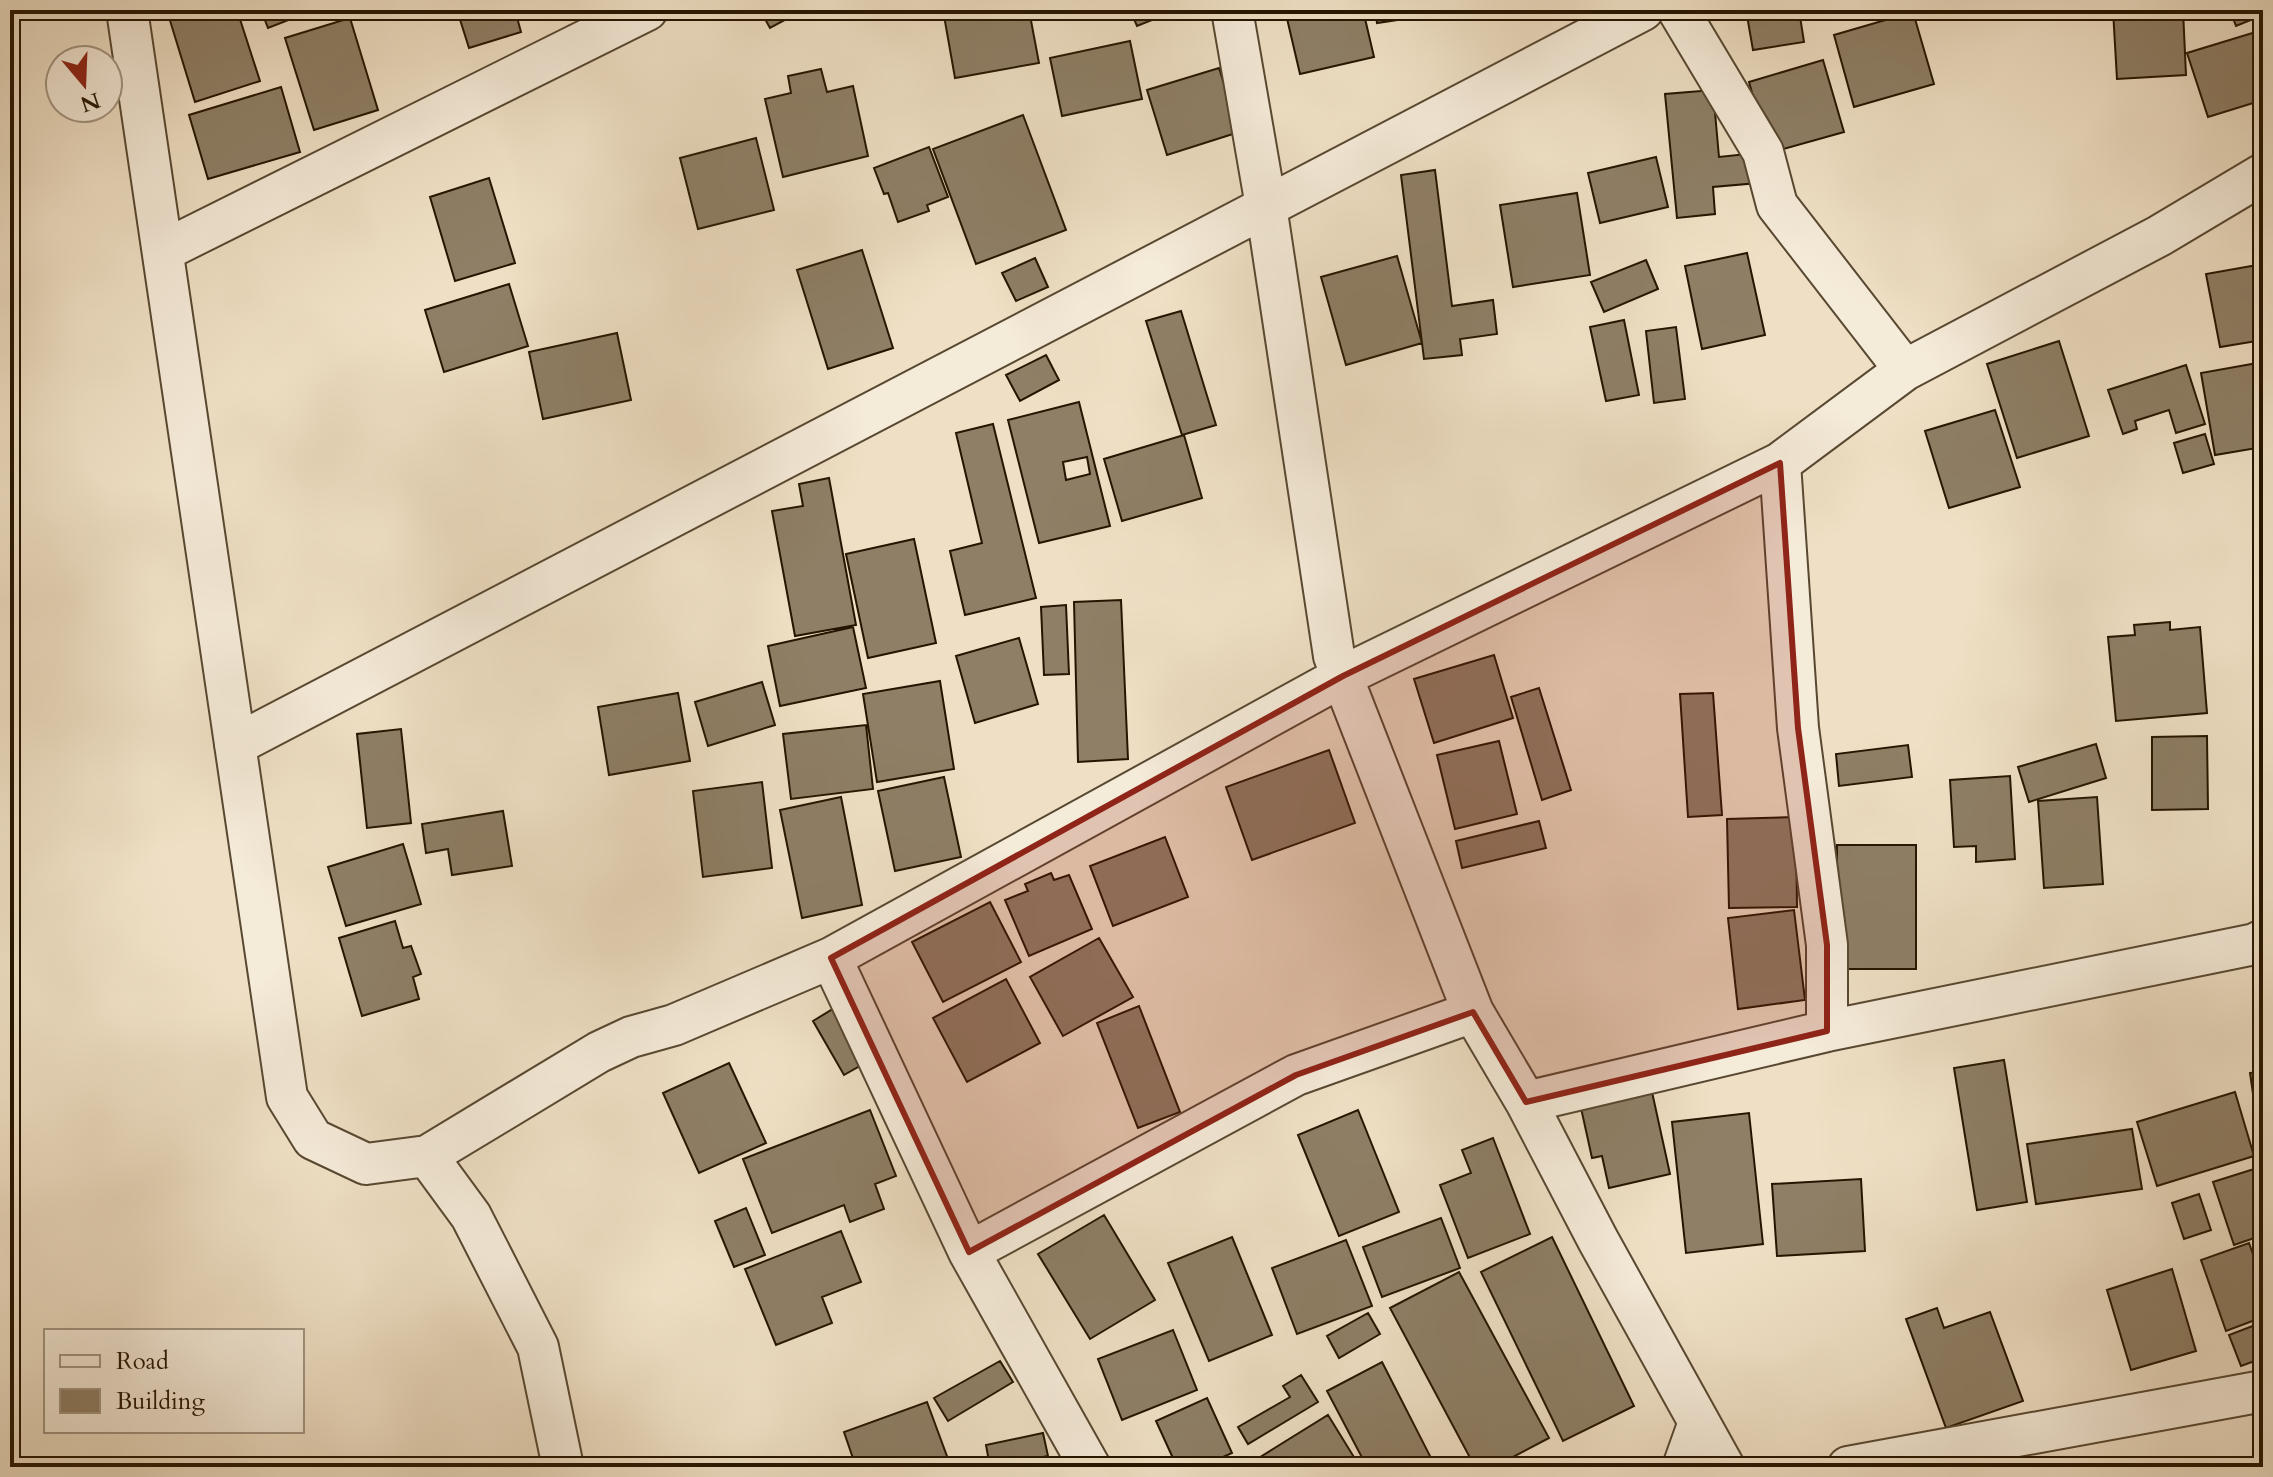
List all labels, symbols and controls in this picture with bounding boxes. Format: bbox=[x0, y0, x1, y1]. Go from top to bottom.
north arrow bbox=[44, 44, 124, 124]
text: N bbox=[76, 85, 104, 119]
legend bbox=[44, 1329, 304, 1433]
text: Road bbox=[116, 1345, 169, 1378]
text: Building bbox=[116, 1385, 206, 1418]

